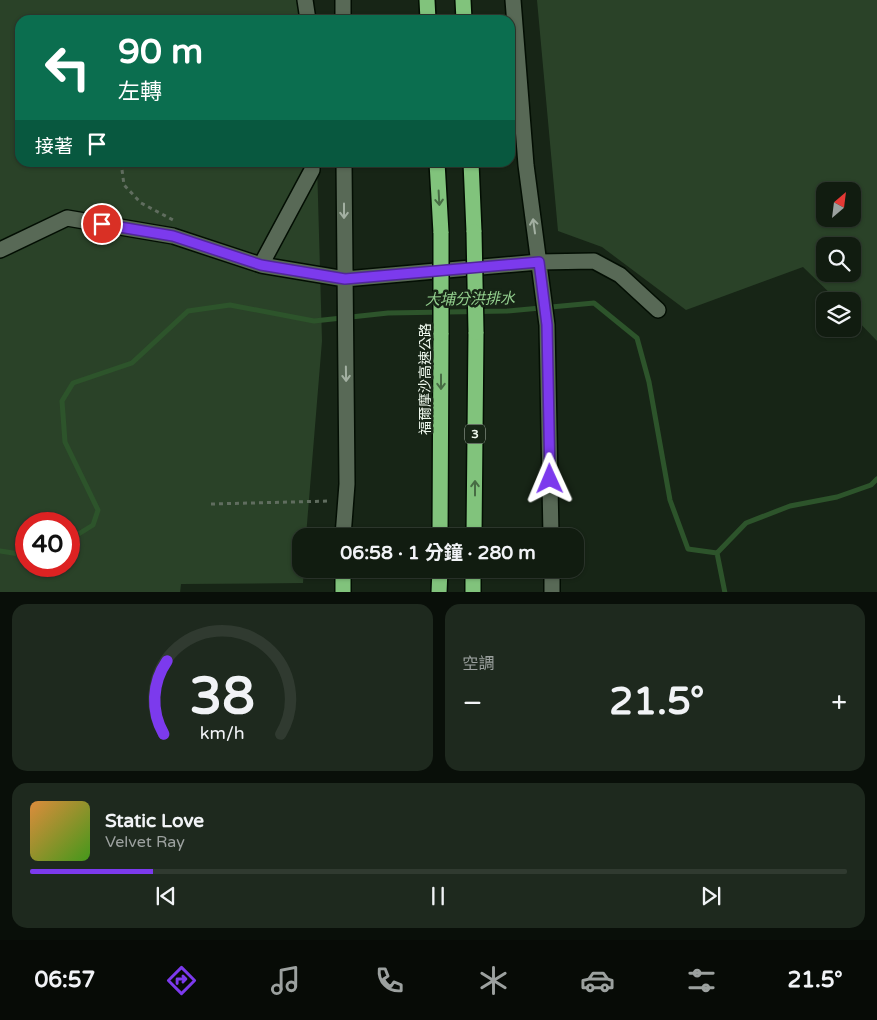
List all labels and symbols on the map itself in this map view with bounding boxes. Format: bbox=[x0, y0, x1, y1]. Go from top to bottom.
north arrow bbox=[816, 182, 861, 228]
one-way arrow bbox=[434, 190, 443, 206]
one-way arrow bbox=[339, 202, 349, 219]
pin bbox=[81, 203, 123, 245]
one-way arrow bbox=[529, 218, 539, 234]
water label: 大埔分洪排水 bbox=[425, 289, 516, 309]
street label: 福爾摩沙高速公路 bbox=[417, 323, 434, 435]
one-way arrow bbox=[341, 365, 351, 381]
one-way arrow bbox=[436, 374, 446, 390]
road number: 3 bbox=[465, 424, 485, 444]
position arrow bbox=[523, 452, 575, 504]
one-way arrow bbox=[470, 480, 480, 496]
speed limit sign: 40 bbox=[15, 512, 80, 577]

